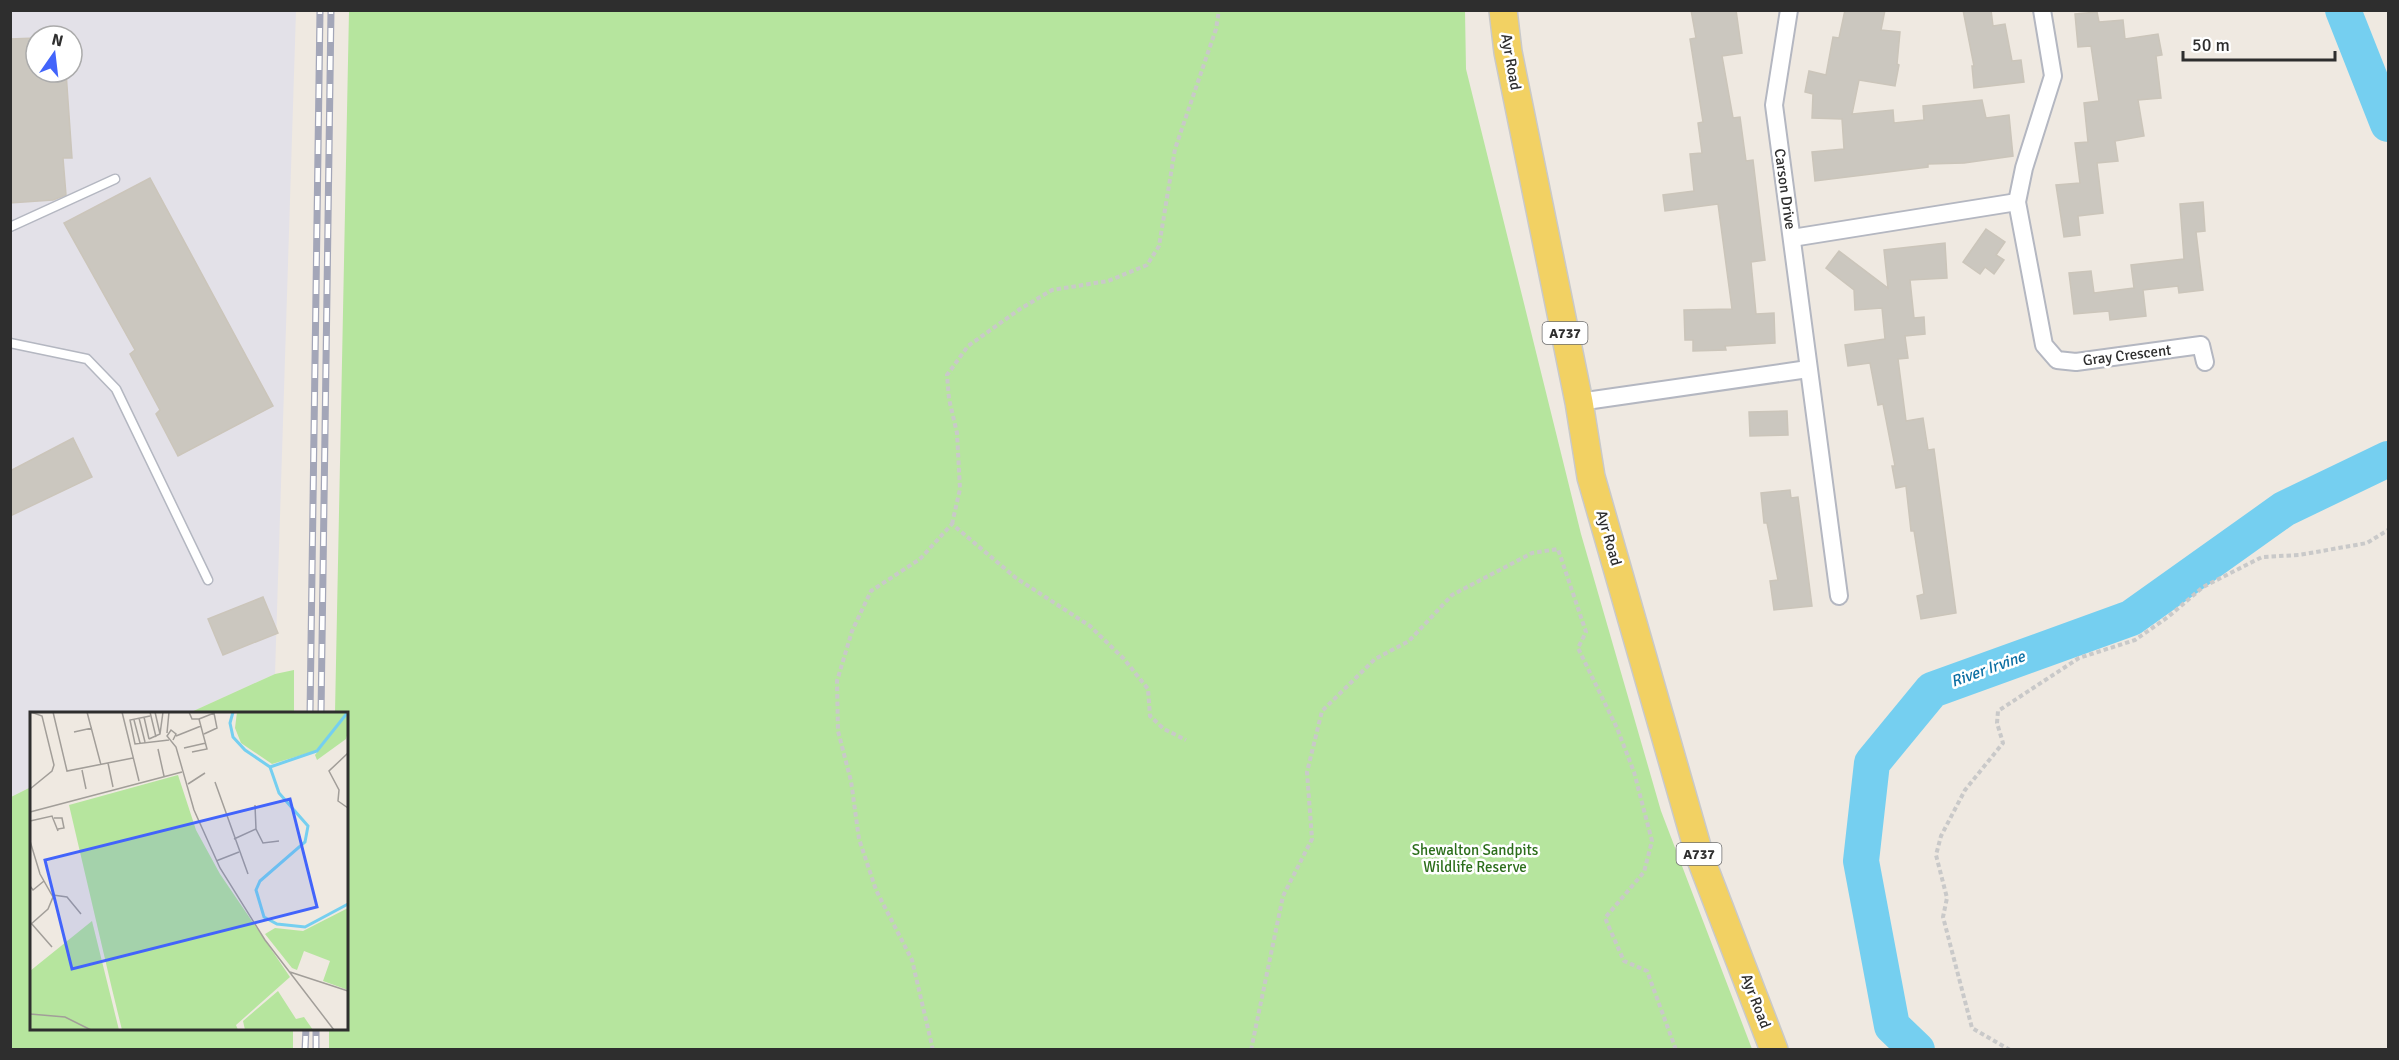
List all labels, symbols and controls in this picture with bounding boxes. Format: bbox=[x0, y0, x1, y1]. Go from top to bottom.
north arrow bbox=[24, 24, 84, 84]
scale bar bbox=[2183, 24, 2334, 62]
text: N bbox=[50, 29, 65, 51]
street label: Ayr Road bbox=[1497, 32, 1525, 92]
text: 50 m bbox=[2192, 34, 2230, 56]
street label: Carson Drive bbox=[1770, 147, 1800, 231]
road number: A737 bbox=[1542, 322, 1588, 344]
street label: Gray Crescent bbox=[2082, 341, 2172, 369]
street label: Ayr Road bbox=[1593, 508, 1626, 568]
water label: River Irvine bbox=[1948, 646, 2029, 692]
inset map bbox=[30, 712, 348, 1030]
park label: Shewalton Sandpits Wildlife Reserve bbox=[1412, 841, 1539, 876]
road number: A737 bbox=[1676, 843, 1722, 865]
street label: Ayr Road bbox=[1737, 971, 1775, 1031]

